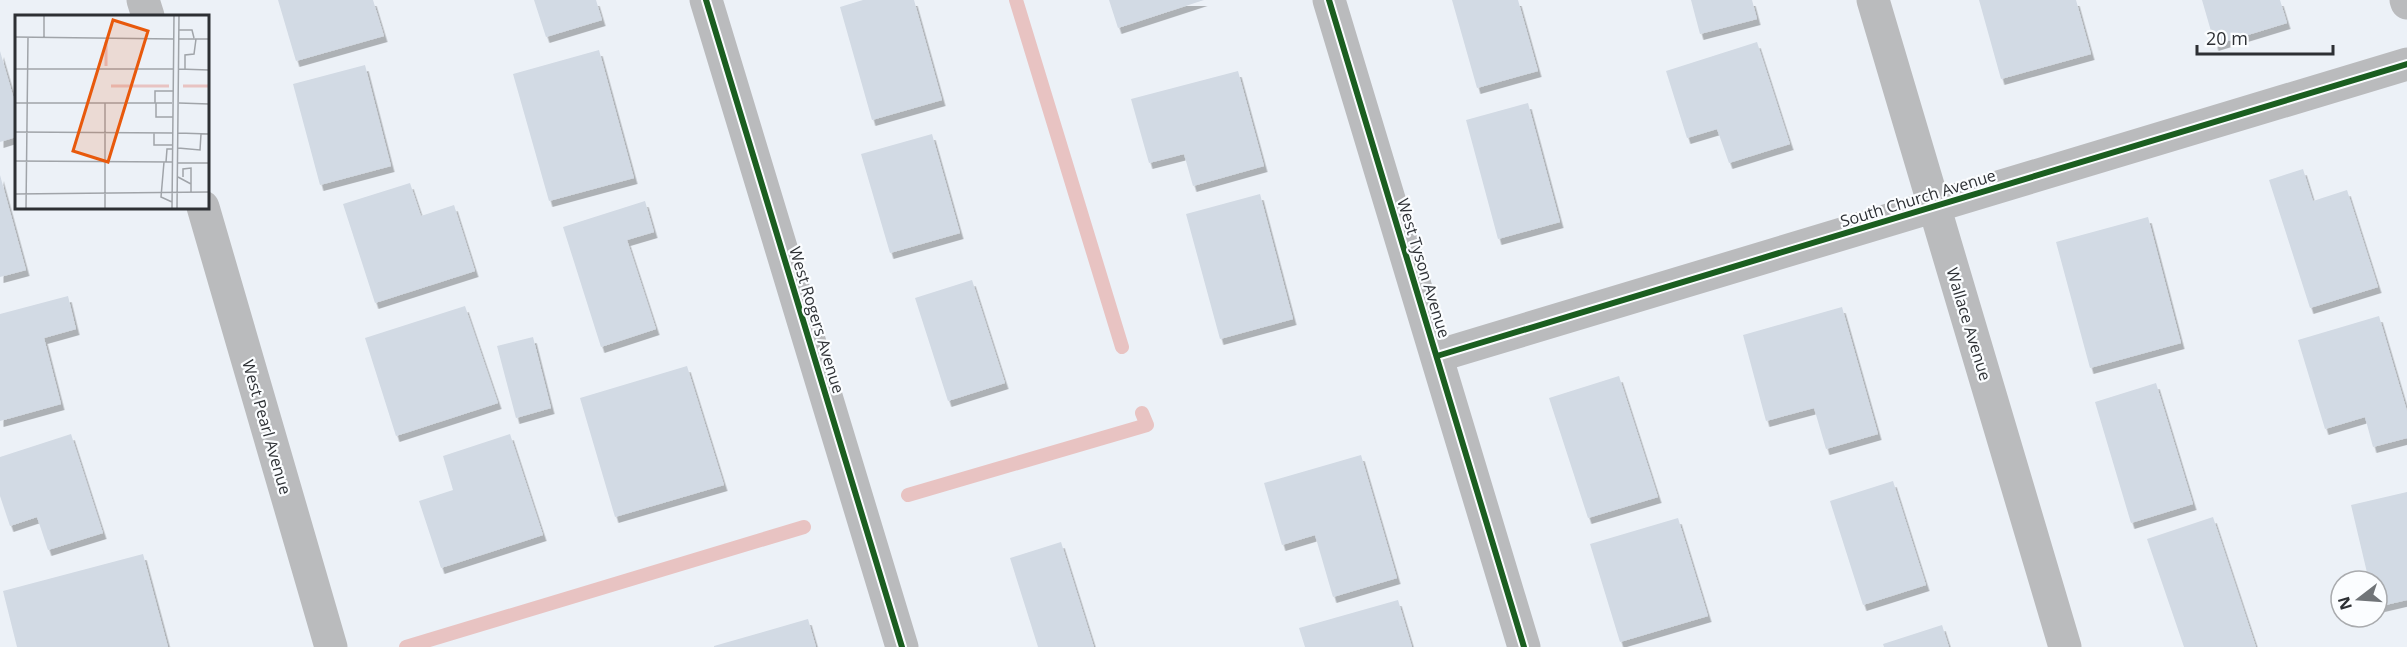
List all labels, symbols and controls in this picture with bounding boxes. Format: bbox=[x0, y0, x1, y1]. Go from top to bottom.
inset map bbox=[15, 15, 208, 208]
scale bar bbox=[2197, 18, 2334, 56]
text: 20 m bbox=[2206, 26, 2248, 50]
street label: South Church Avenue bbox=[1838, 164, 1998, 232]
street label: West Tyson Avenue bbox=[1392, 195, 1456, 341]
street label: West Rogers Avenue bbox=[784, 244, 850, 396]
street label: Wallace Avenue bbox=[1941, 265, 1997, 383]
street label: West Pearl Avenue bbox=[237, 357, 297, 497]
north arrow bbox=[2329, 569, 2389, 629]
text: N bbox=[2332, 594, 2357, 613]

